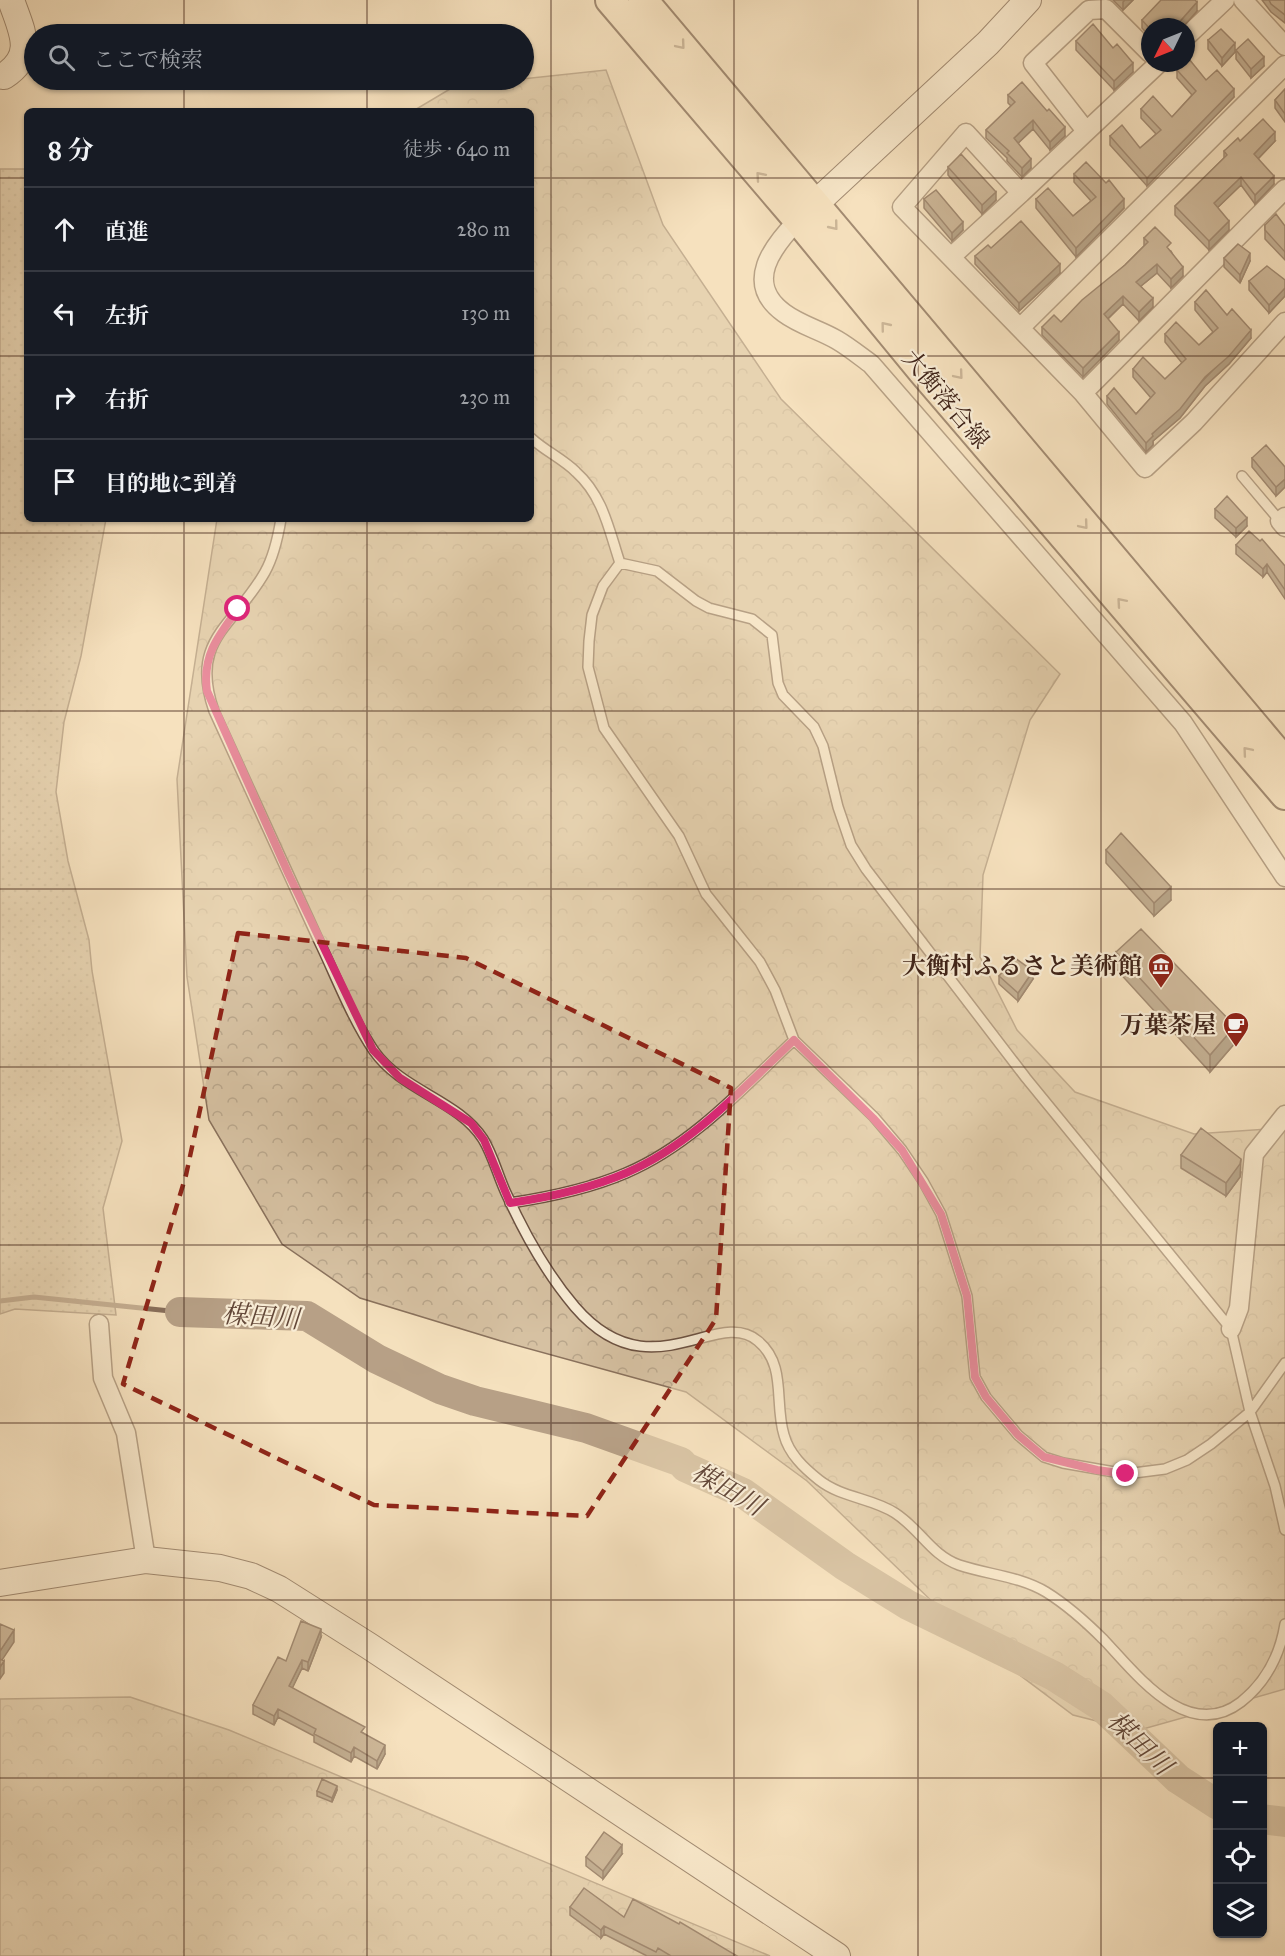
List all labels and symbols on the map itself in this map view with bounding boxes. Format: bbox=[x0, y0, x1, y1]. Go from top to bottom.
north arrow bbox=[1141, 18, 1195, 72]
one-way arrow bbox=[674, 38, 685, 49]
one-way arrow bbox=[756, 172, 767, 183]
one-way arrow bbox=[826, 219, 837, 230]
one-way arrow bbox=[881, 322, 892, 333]
street label: 大衡落合線 bbox=[896, 343, 996, 455]
one-way arrow bbox=[952, 368, 963, 379]
one-way arrow bbox=[1077, 518, 1088, 529]
route start bbox=[224, 595, 250, 621]
one-way arrow bbox=[1117, 598, 1128, 609]
one-way arrow bbox=[1243, 747, 1254, 758]
place label: 大衡村ふるさと美術館 bbox=[902, 951, 1142, 981]
museum icon: 大衡村ふるさと美術館 bbox=[1146, 951, 1176, 989]
place label: 万葉茶屋 bbox=[1120, 1010, 1216, 1040]
cafe icon: 万葉茶屋 bbox=[1221, 1010, 1251, 1048]
water label: 楳田川 bbox=[221, 1297, 304, 1335]
water label: 楳田川 bbox=[686, 1456, 772, 1524]
route end bbox=[1112, 1460, 1138, 1486]
water label: 楳田川 bbox=[1101, 1704, 1181, 1784]

